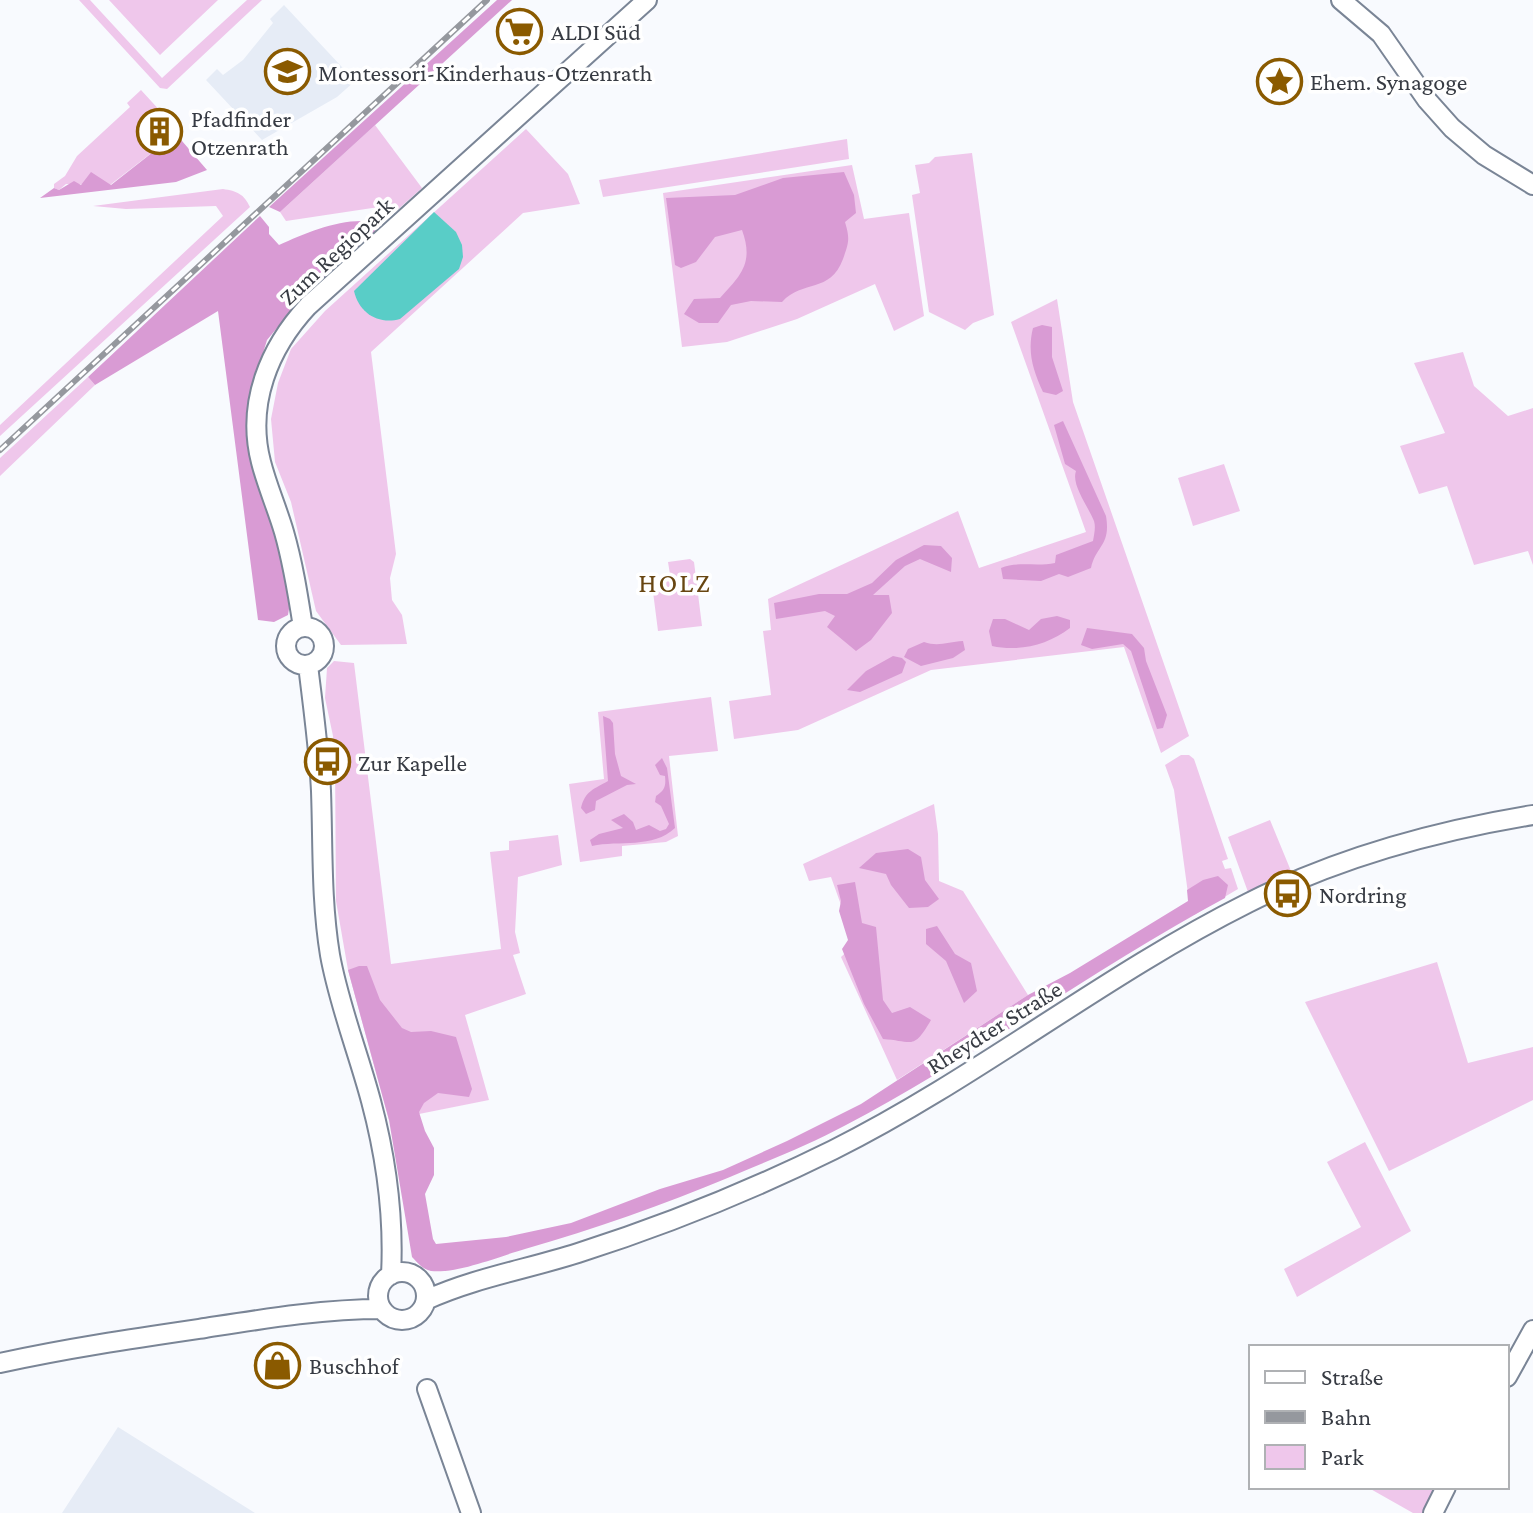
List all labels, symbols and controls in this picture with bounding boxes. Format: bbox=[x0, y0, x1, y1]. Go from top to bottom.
supermarket icon: ALDI Süd bbox=[496, 7, 544, 55]
place label: ALDI Süd bbox=[551, 18, 641, 45]
school or university icon: Montessori-Kinderhaus-Otzenrath bbox=[263, 48, 311, 96]
place icon: Ehem. Synagoge bbox=[1255, 57, 1303, 105]
place label: Montessori-Kinderhaus-Otzenrath bbox=[318, 59, 652, 86]
place label: Ehem. Synagoge bbox=[1310, 68, 1467, 95]
place label: Pfadfinder Otzenrath bbox=[191, 105, 292, 160]
building icon: Pfadfinder Otzenrath bbox=[136, 108, 184, 156]
street label: Zum Regiopark bbox=[274, 191, 399, 311]
district label: HOLZ bbox=[638, 567, 712, 598]
bus stop icon: Zur Kapelle bbox=[303, 738, 351, 786]
place label: Zur Kapelle bbox=[358, 749, 467, 776]
bus stop icon: Nordring bbox=[1264, 870, 1312, 918]
place label: Nordring bbox=[1319, 881, 1407, 908]
street label: Rheydter Straße bbox=[922, 975, 1066, 1079]
shop icon: Buschhof bbox=[254, 1341, 302, 1389]
legend bbox=[1249, 1345, 1509, 1489]
place label: Buschhof bbox=[309, 1352, 401, 1379]
text: Straße bbox=[1321, 1363, 1383, 1390]
text: Bahn bbox=[1321, 1403, 1371, 1430]
text: Park bbox=[1321, 1443, 1364, 1470]

